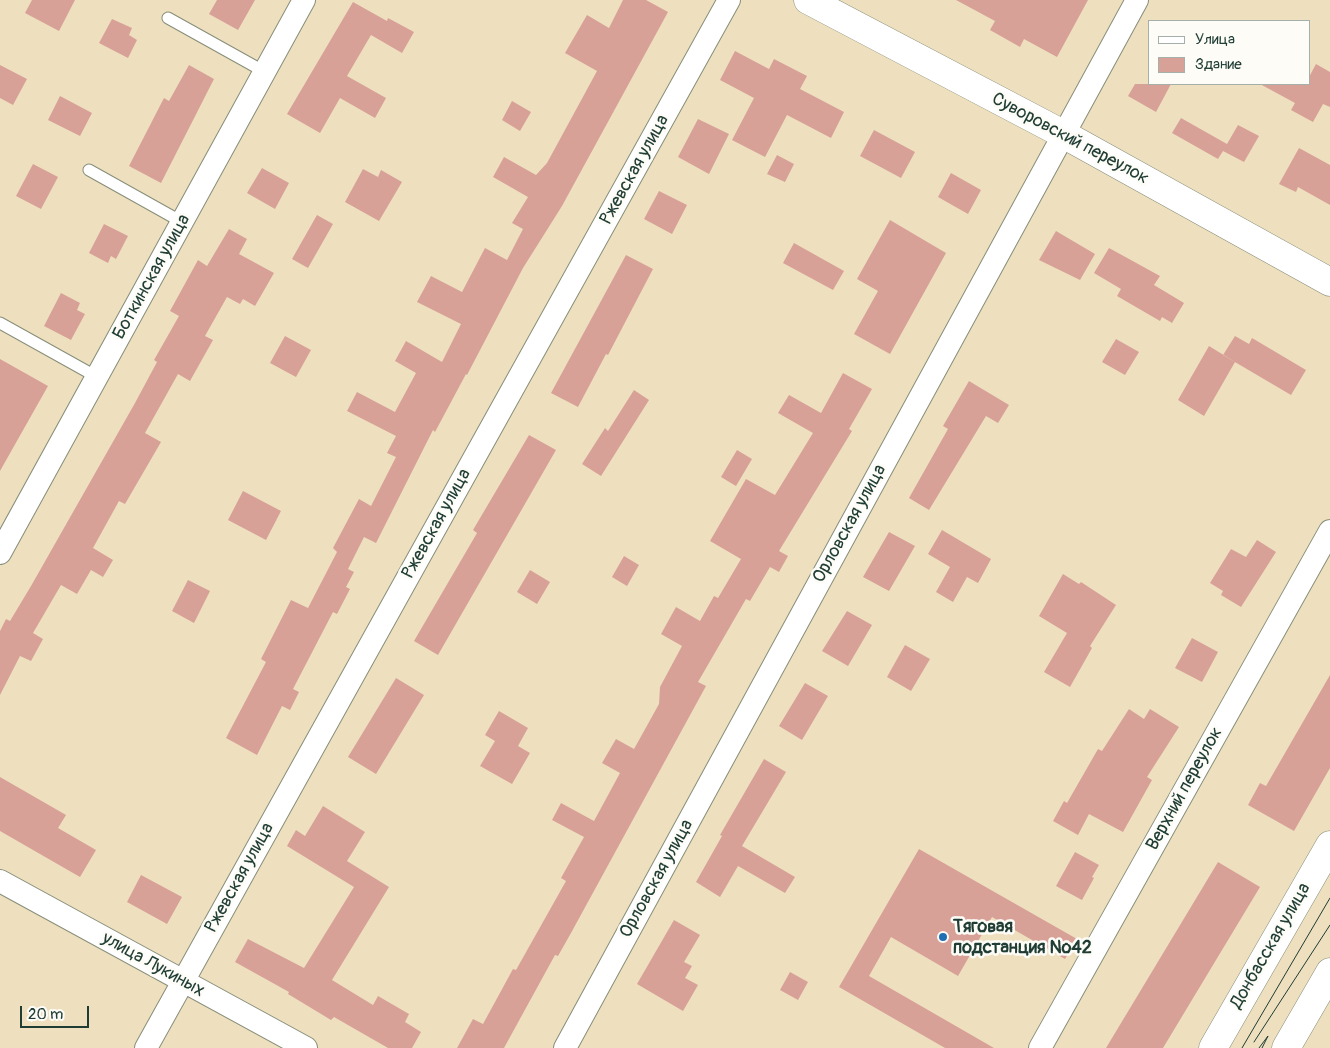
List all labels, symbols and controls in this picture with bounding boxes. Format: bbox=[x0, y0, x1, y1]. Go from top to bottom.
legend bbox=[1148, 20, 1310, 85]
text: Улица bbox=[1195, 30, 1235, 49]
text: Здание bbox=[1195, 55, 1242, 74]
street label: Суворовский переулок bbox=[988, 88, 1152, 190]
street label: Ржевская улица bbox=[596, 111, 674, 229]
street label: Боткинская улица bbox=[109, 211, 195, 343]
street label: Орловская улица bbox=[809, 461, 891, 587]
street label: Ржевская улица bbox=[398, 465, 476, 583]
street label: Верхний переулок bbox=[1142, 724, 1228, 854]
street label: Орловская улица bbox=[616, 816, 698, 942]
street label: Ржевская улица bbox=[201, 819, 279, 937]
street label: Донбасская улица bbox=[1226, 879, 1316, 1013]
place label: Тяговая подстанция №42 bbox=[953, 916, 1092, 959]
street label: улица Лукиных bbox=[98, 928, 208, 1002]
marker: Тяговая подстанция №42 bbox=[937, 931, 949, 943]
scale bar bbox=[22, 996, 91, 1028]
text: 20 m bbox=[28, 1005, 63, 1024]

